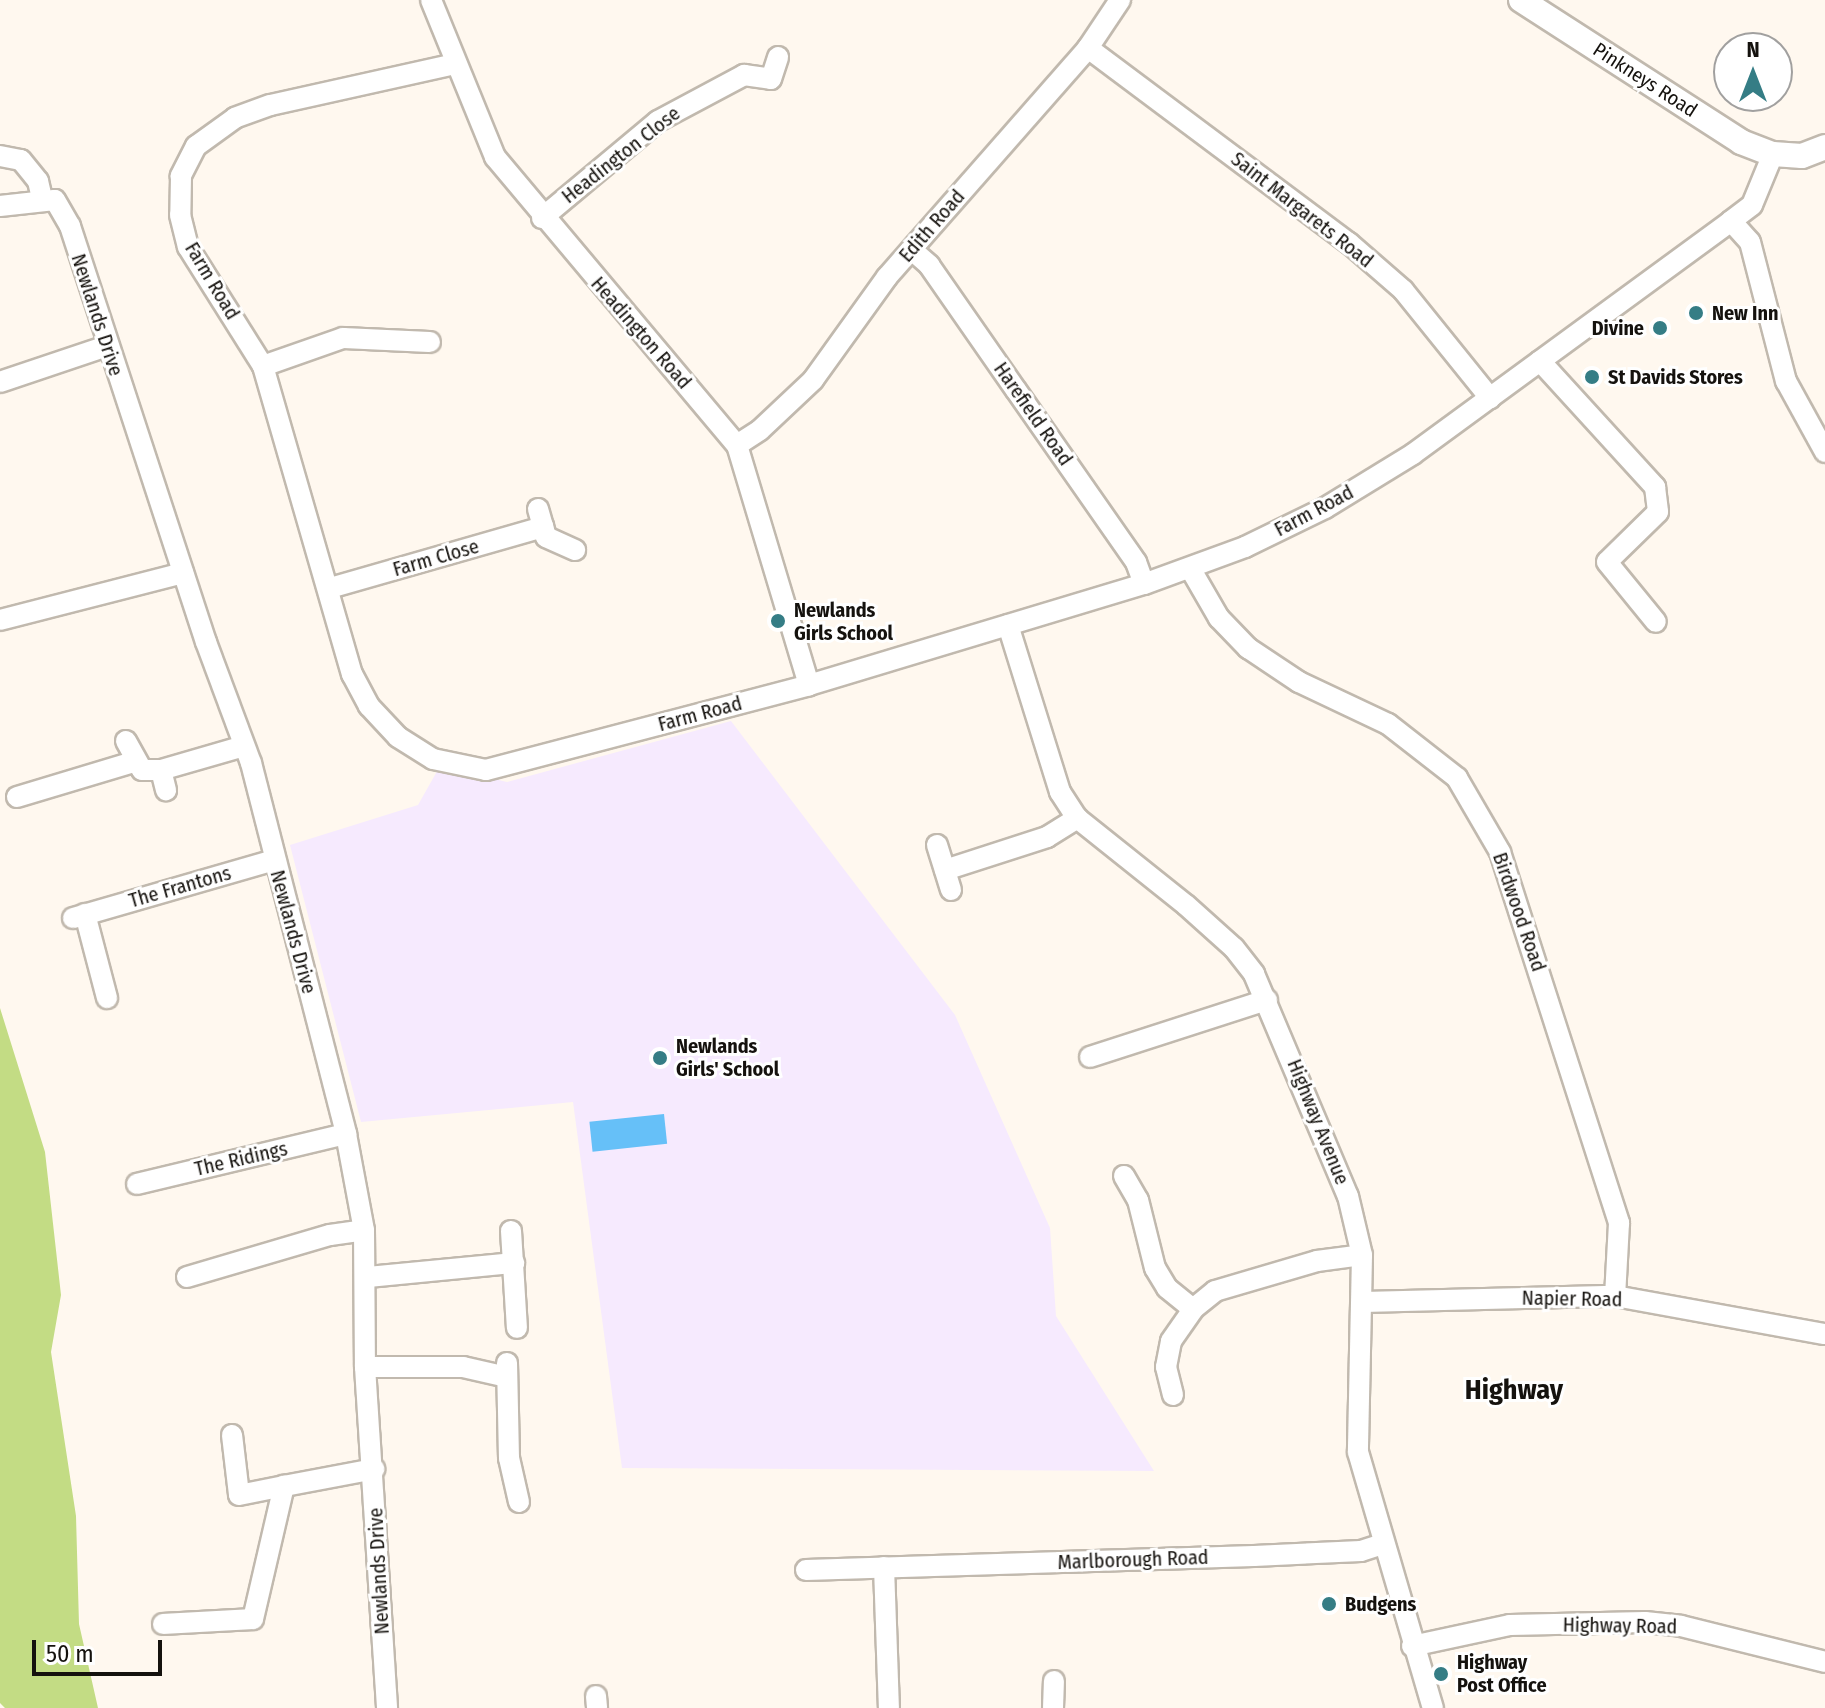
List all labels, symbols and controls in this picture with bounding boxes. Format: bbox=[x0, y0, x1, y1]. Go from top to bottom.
north arrow bbox=[1713, 32, 1793, 112]
text: N bbox=[1746, 36, 1760, 63]
street label: Pinkneys Road bbox=[1588, 37, 1702, 123]
street label: Headington Close bbox=[557, 101, 685, 209]
street label: Saint Margarets Road bbox=[1226, 147, 1378, 273]
street label: Edith Road bbox=[894, 185, 970, 267]
street label: Farm Road bbox=[180, 238, 244, 324]
street label: Newlands Drive bbox=[66, 251, 128, 379]
street label: Headington Road bbox=[586, 272, 696, 394]
place label: New Inn bbox=[1712, 301, 1778, 325]
marker: New Inn bbox=[1687, 304, 1705, 322]
place label: Divine bbox=[1592, 316, 1644, 340]
marker: Divine bbox=[1651, 319, 1669, 337]
street label: Harefield Road bbox=[989, 358, 1077, 470]
place label: St Davids Stores bbox=[1608, 365, 1743, 389]
marker: St Davids Stores bbox=[1583, 368, 1601, 386]
street label: Farm Road bbox=[1270, 480, 1358, 542]
street label: Farm Close bbox=[390, 534, 482, 582]
place label: Newlands Girls School bbox=[794, 598, 893, 645]
marker: Newlands Girls School bbox=[769, 612, 787, 630]
street label: Farm Road bbox=[655, 691, 745, 737]
street label: Birdwood Road bbox=[1487, 849, 1551, 975]
street label: The Frantons bbox=[126, 861, 234, 913]
street label: Newlands Drive bbox=[265, 868, 321, 996]
place label: Newlands Girls' School bbox=[676, 1034, 779, 1081]
marker: Newlands Girls' School bbox=[651, 1049, 669, 1067]
street label: Highway Avenue bbox=[1282, 1056, 1354, 1188]
street label: The Ridings bbox=[192, 1137, 290, 1181]
street label: Napier Road bbox=[1521, 1286, 1623, 1312]
district label: Highway bbox=[1465, 1373, 1563, 1407]
street label: Newlands Drive bbox=[364, 1507, 394, 1635]
street label: Marlborough Road bbox=[1057, 1545, 1209, 1575]
place label: Budgens bbox=[1345, 1592, 1416, 1616]
marker: Budgens bbox=[1320, 1595, 1338, 1613]
street label: Highway Road bbox=[1563, 1613, 1677, 1639]
scale bar bbox=[36, 1624, 166, 1674]
text: 50 m bbox=[46, 1640, 94, 1668]
place label: Highway Post Office bbox=[1457, 1650, 1547, 1697]
marker: Highway Post Office bbox=[1432, 1665, 1450, 1683]

